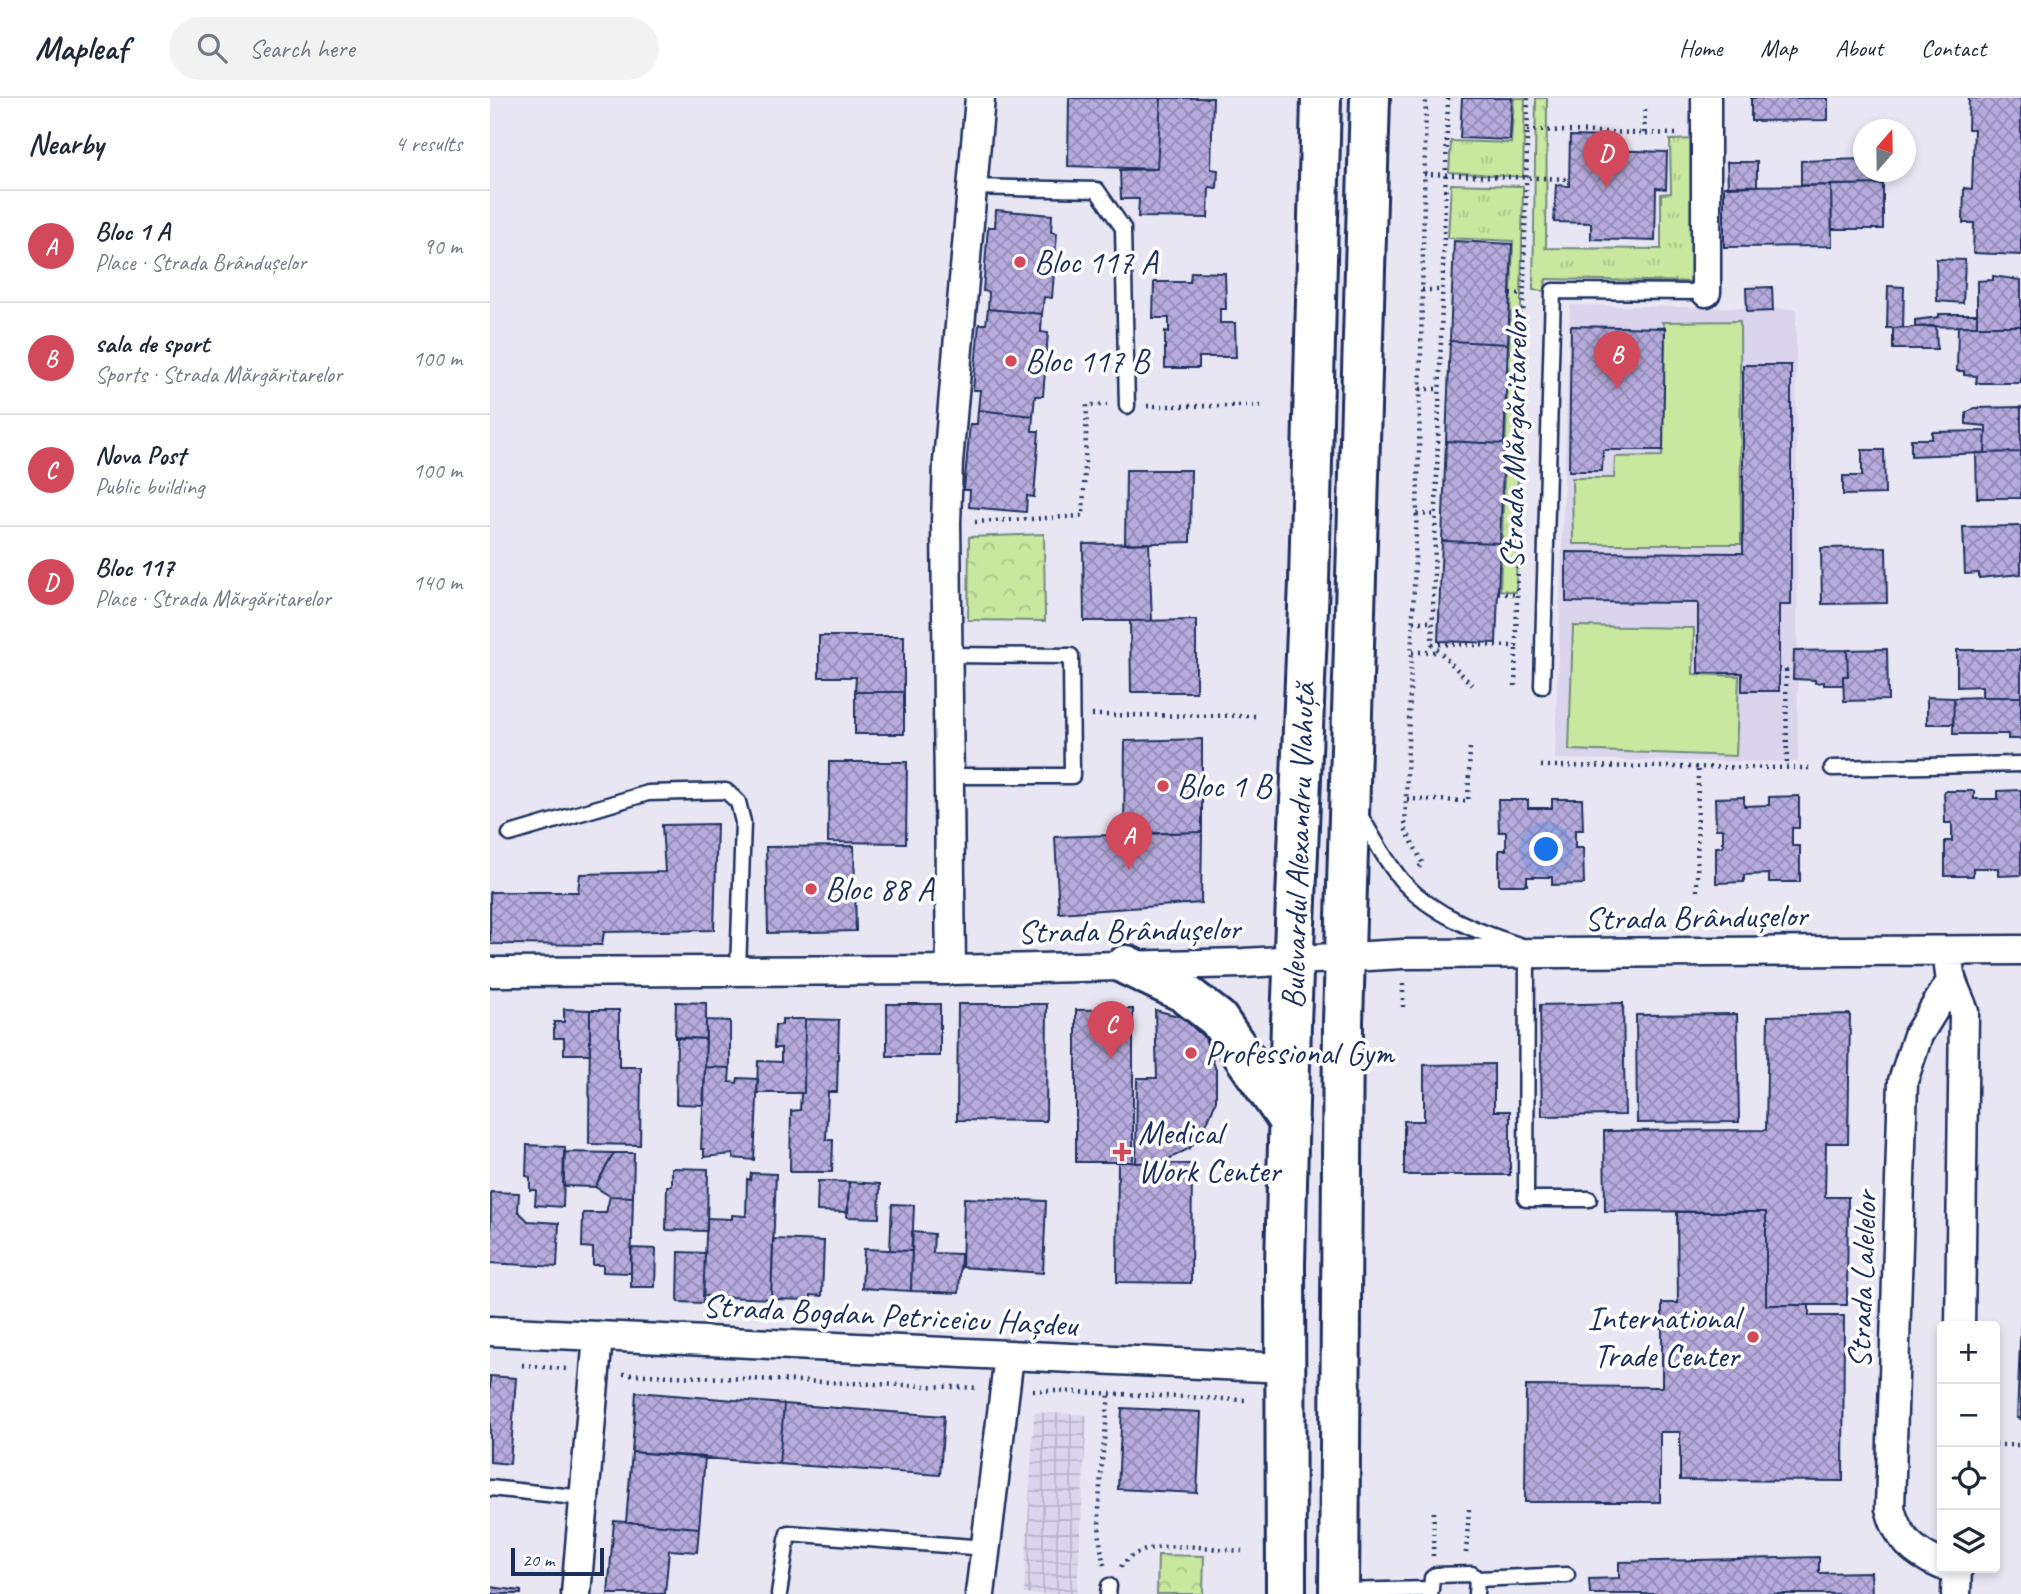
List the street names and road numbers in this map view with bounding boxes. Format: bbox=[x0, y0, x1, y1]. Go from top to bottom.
street label: Strada Mărgăritarelor bbox=[1491, 308, 1537, 570]
street label: Bulevardul Alexandru Vlahuță bbox=[1271, 680, 1325, 1010]
street label: Strada Brândușelor bbox=[1584, 894, 1810, 940]
street label: Strada Brândușelor bbox=[1017, 907, 1243, 953]
street label: Strada Lalelelor bbox=[1838, 1188, 1886, 1369]
street label: Strada Bogdan Petriceicu Hașdeu bbox=[702, 1284, 1080, 1346]

